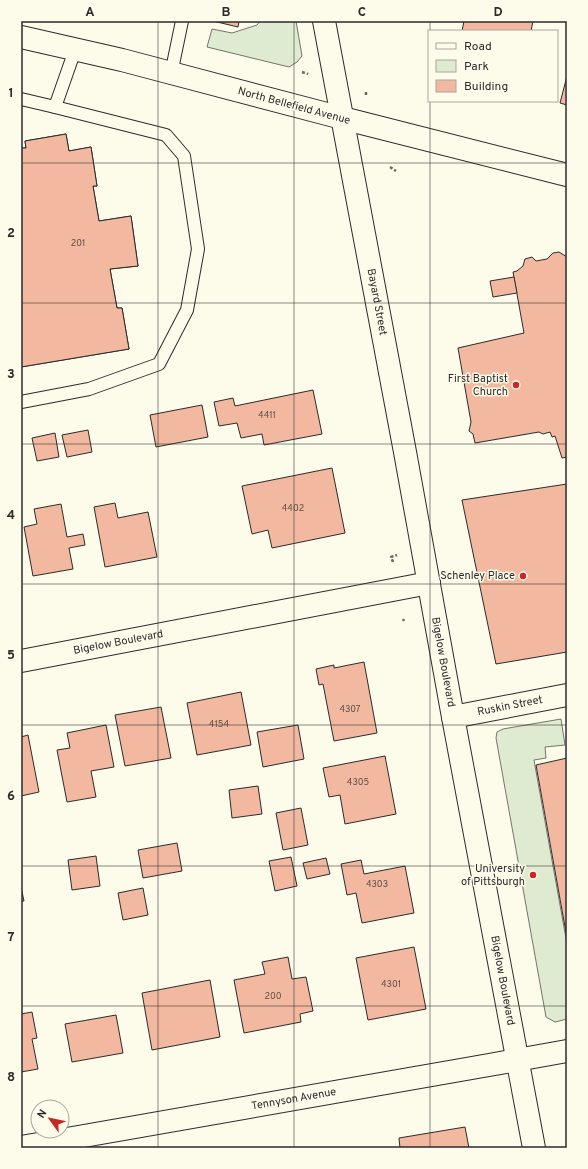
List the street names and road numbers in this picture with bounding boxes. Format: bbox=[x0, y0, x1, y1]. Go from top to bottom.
street label: North Bellefield Avenue bbox=[236, 84, 352, 128]
street label: Bayard Street bbox=[364, 267, 390, 337]
street label: Bigelow Boulevard bbox=[428, 616, 458, 708]
street label: Bigelow Boulevard bbox=[72, 627, 164, 658]
street label: Ruskin Street bbox=[476, 693, 544, 719]
street label: Bigelow Boulevard bbox=[487, 934, 518, 1027]
street label: Tennyson Avenue bbox=[250, 1085, 337, 1114]

